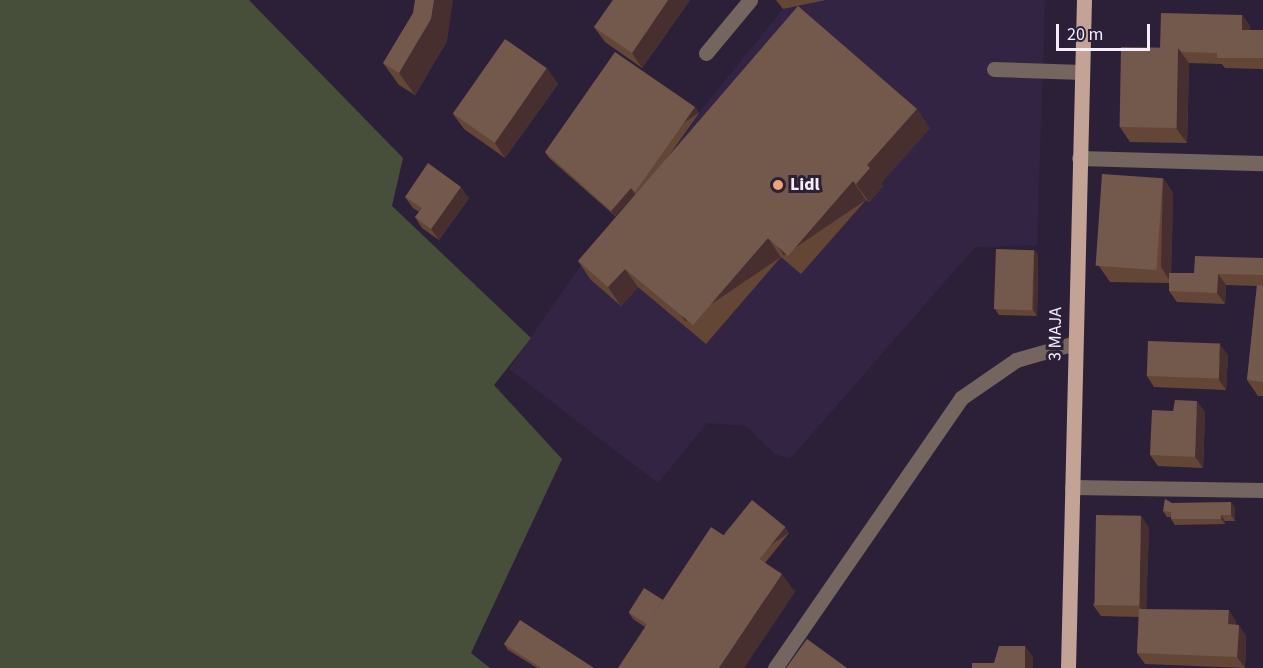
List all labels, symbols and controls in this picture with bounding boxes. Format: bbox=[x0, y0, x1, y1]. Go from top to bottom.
scale bar bbox=[1059, 12, 1154, 50]
text: 20 m bbox=[1067, 22, 1103, 47]
place label: Lidl bbox=[790, 174, 820, 196]
marker: Lidl bbox=[771, 178, 785, 192]
street label: 3 MAJA bbox=[1045, 307, 1067, 361]

